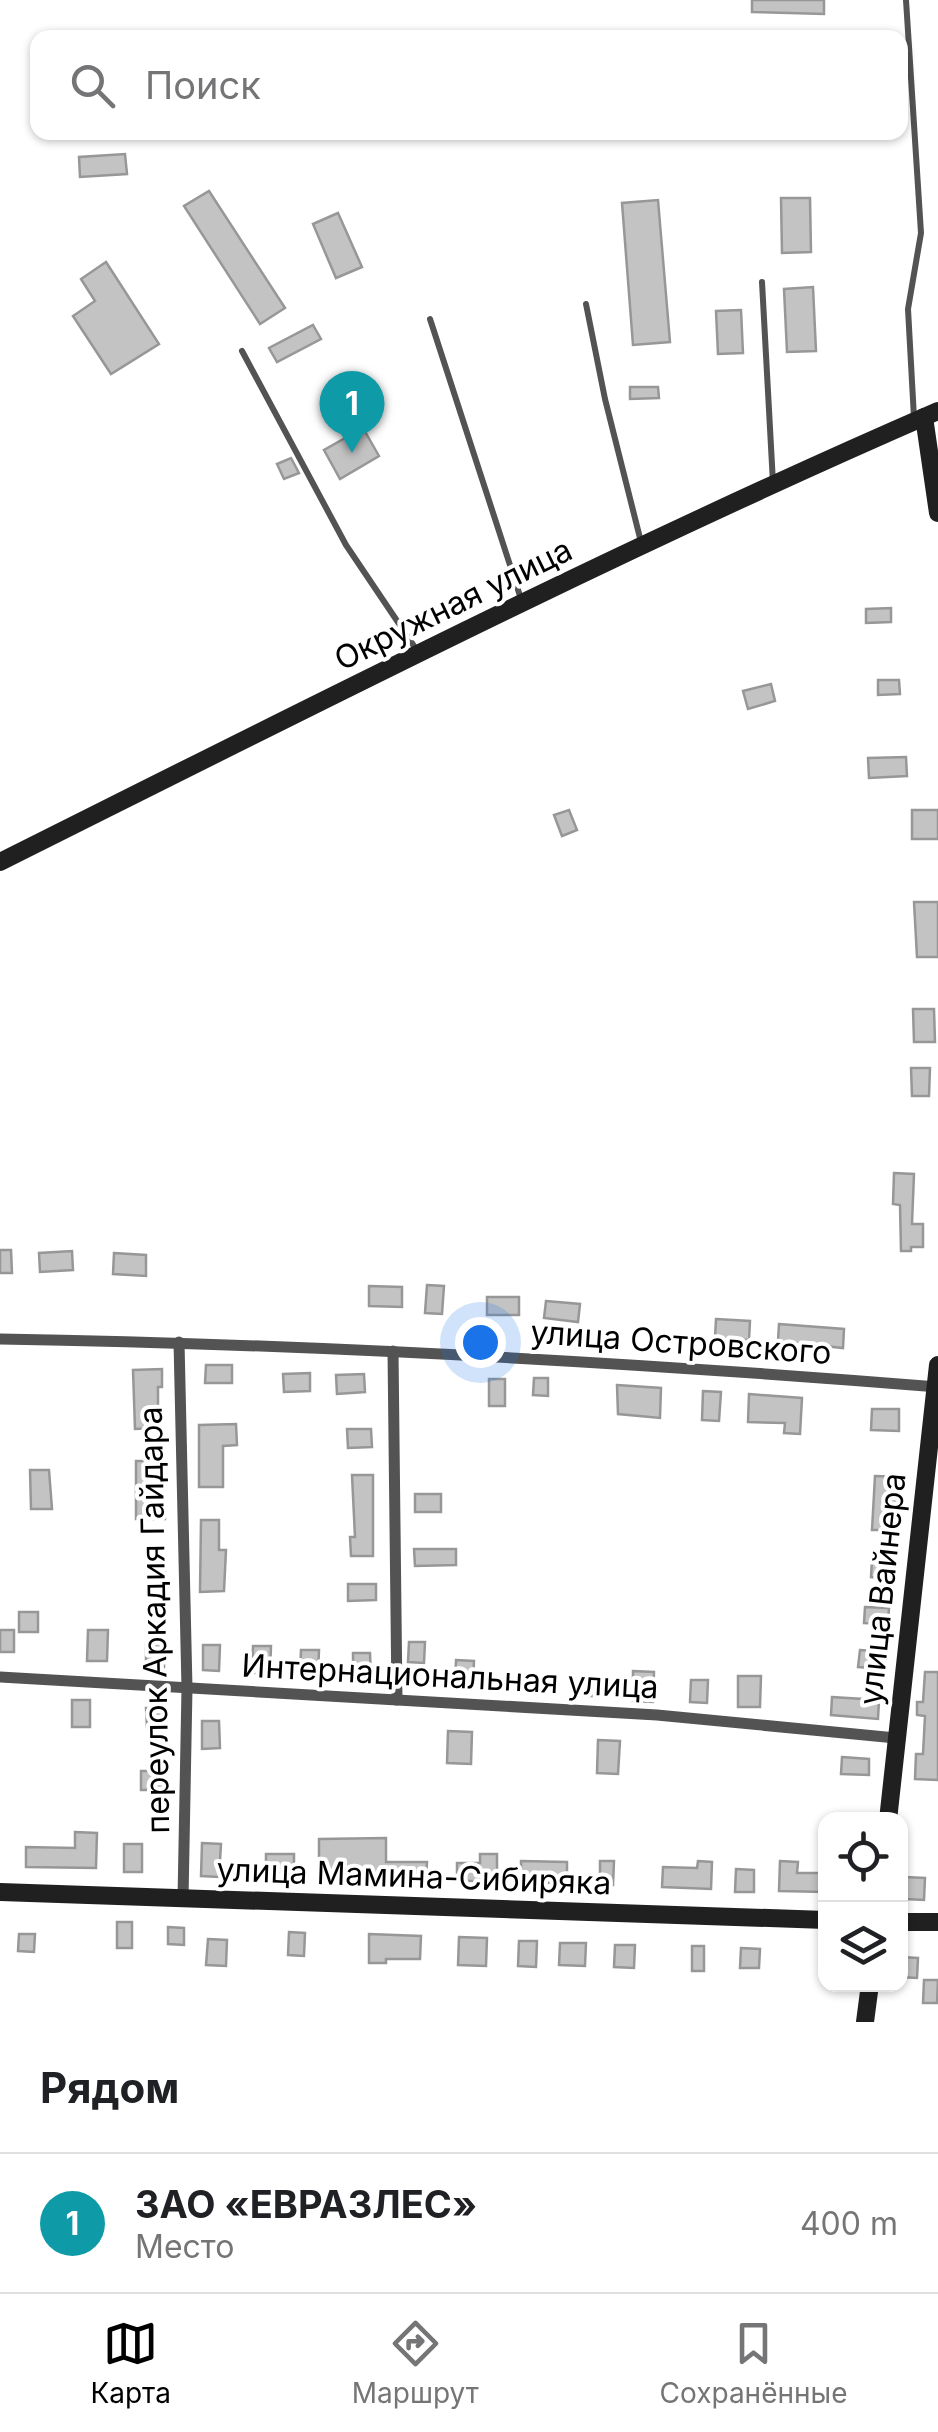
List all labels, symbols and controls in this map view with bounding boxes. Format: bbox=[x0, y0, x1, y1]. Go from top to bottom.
search box bbox=[30, 30, 908, 140]
icon: search bbox=[65, 58, 120, 113]
text: Поиск bbox=[145, 62, 261, 108]
pin: 1 bbox=[320, 370, 384, 453]
street label: Окружная улица bbox=[328, 530, 578, 678]
street label: улица Островского bbox=[529, 1312, 833, 1372]
your location bbox=[455, 1317, 506, 1368]
street label: переулок Аркадия Гайдара bbox=[131, 1406, 177, 1834]
street label: улица Вайнера bbox=[850, 1471, 914, 1707]
street label: Интернациональная улица bbox=[241, 1646, 659, 1706]
map controls bbox=[818, 1812, 908, 1992]
button: locate bbox=[818, 1812, 908, 1902]
street label: улица Мамина-Сибиряка bbox=[216, 1850, 612, 1902]
button: layers bbox=[818, 1902, 908, 1992]
text: Рядом bbox=[40, 2062, 179, 2113]
text: ЗАО «ЕВРАЗЛЕС» bbox=[135, 2181, 477, 2227]
text: 1 bbox=[66, 2204, 79, 2243]
text: 400 m bbox=[800, 2204, 898, 2243]
text: Место bbox=[135, 2227, 234, 2266]
tab: Карта bbox=[90, 2316, 171, 2410]
tab: Маршрут bbox=[352, 2316, 479, 2410]
tab: Сохранённые bbox=[660, 2316, 848, 2410]

